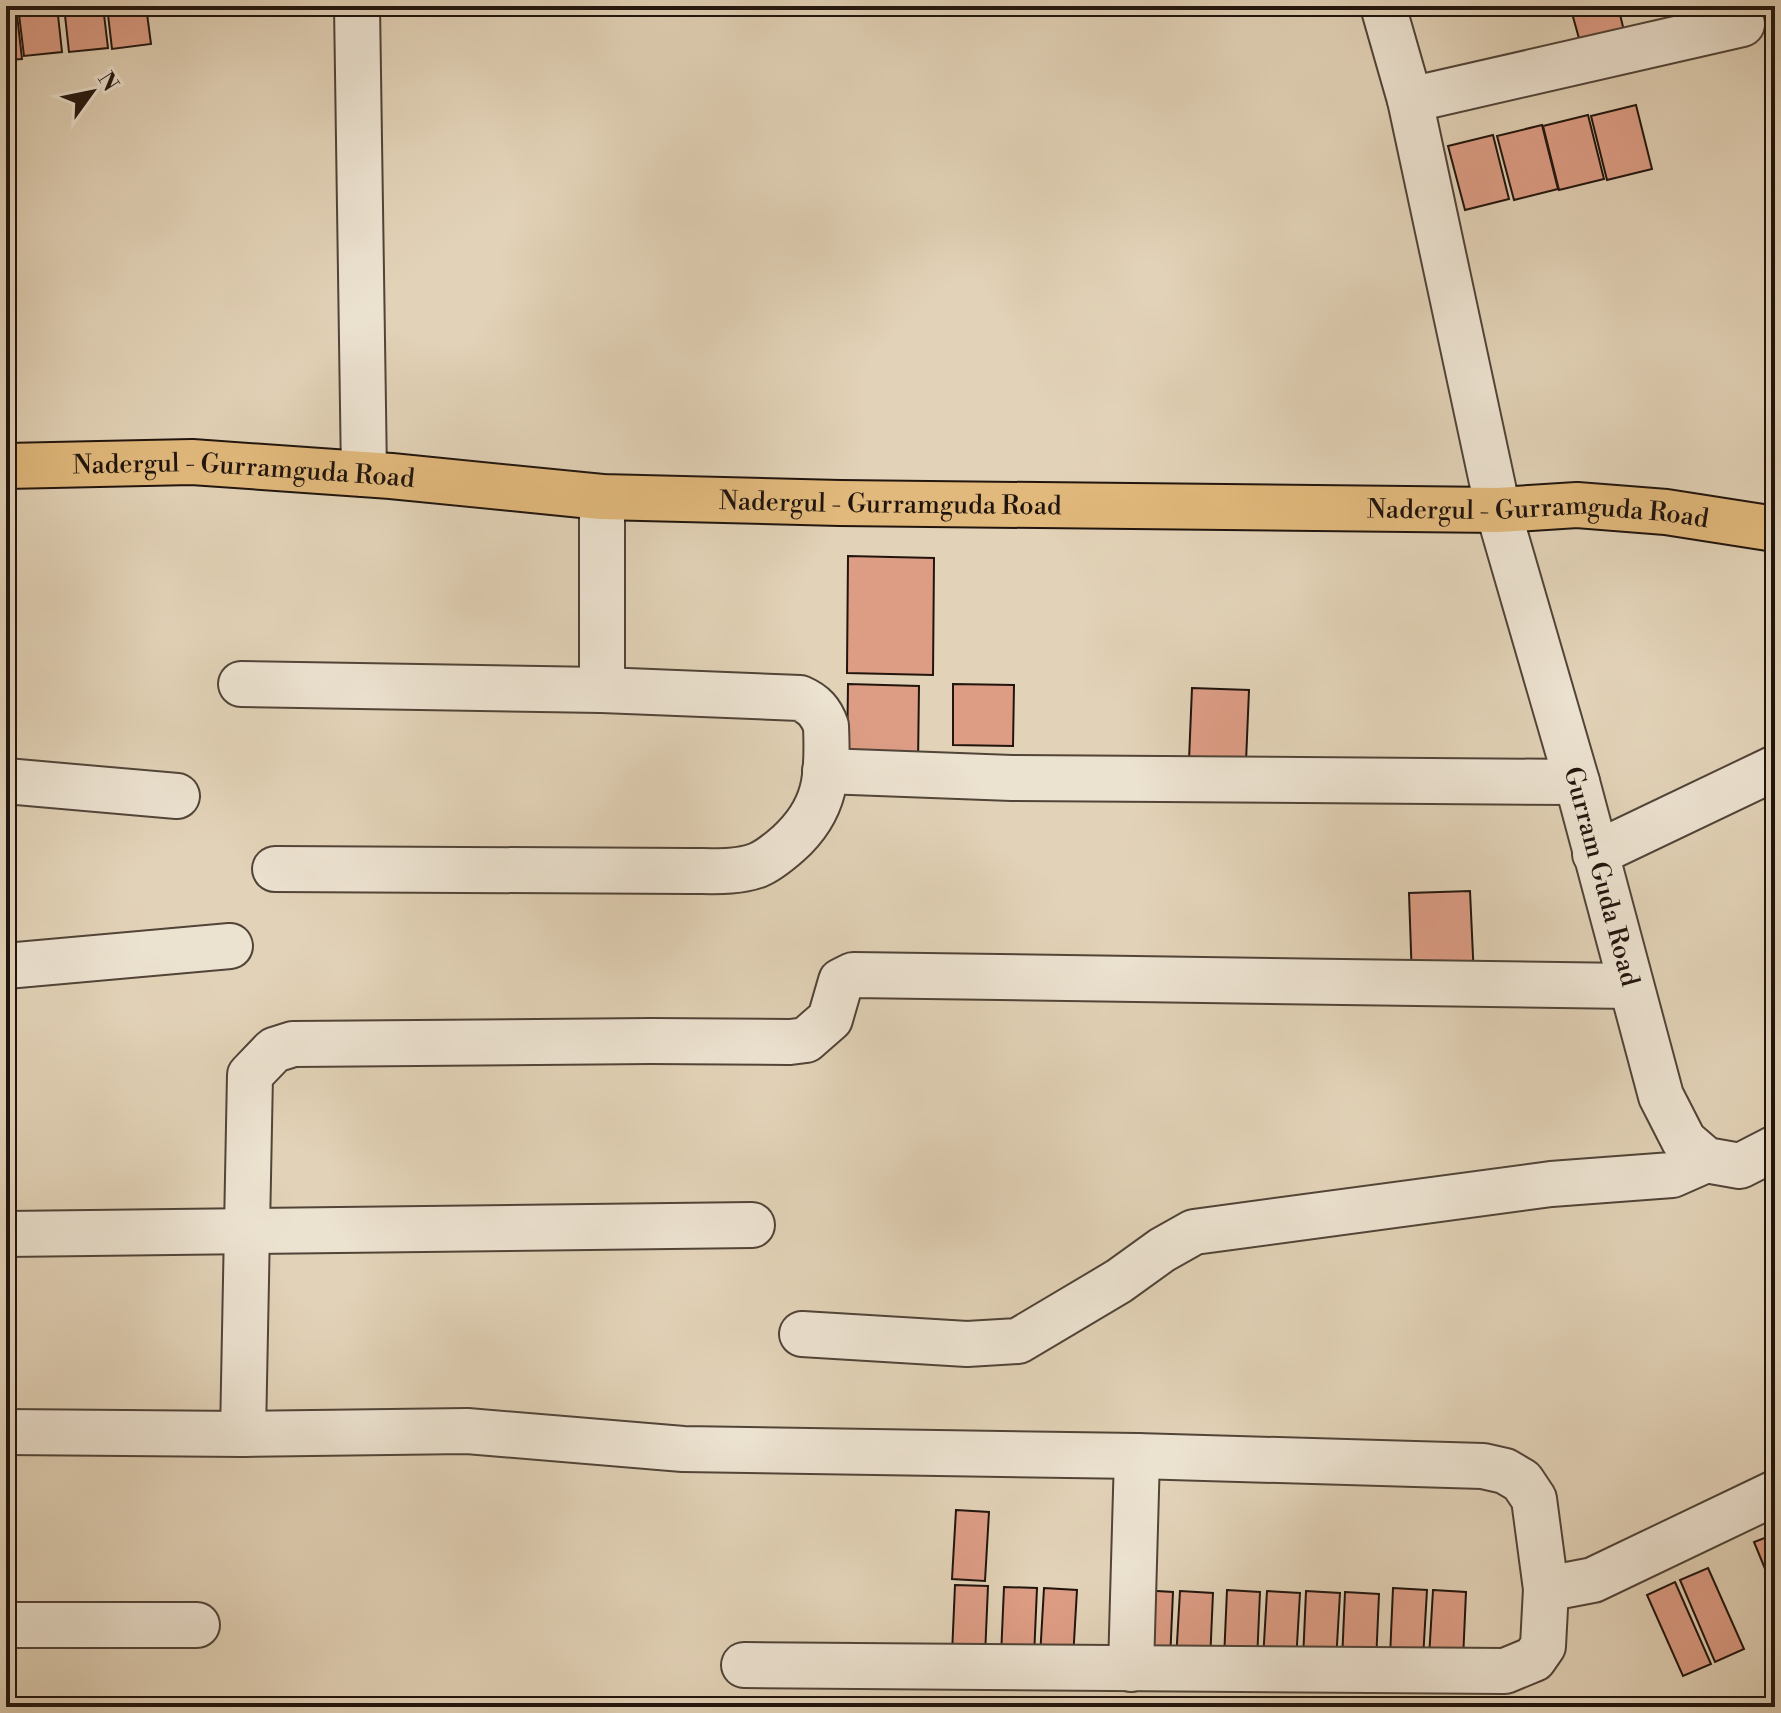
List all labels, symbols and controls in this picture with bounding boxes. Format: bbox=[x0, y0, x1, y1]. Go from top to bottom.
north arrow bbox=[52, 52, 132, 132]
text: N bbox=[91, 67, 124, 97]
street label: Nadergul - Gurramguda Road bbox=[72, 447, 416, 495]
street label: Nadergul - Gurramguda Road bbox=[719, 485, 1062, 522]
street label: Nadergul - Gurramguda Road bbox=[1367, 489, 1711, 536]
street label: Gurram Guda Road bbox=[1556, 763, 1646, 990]

